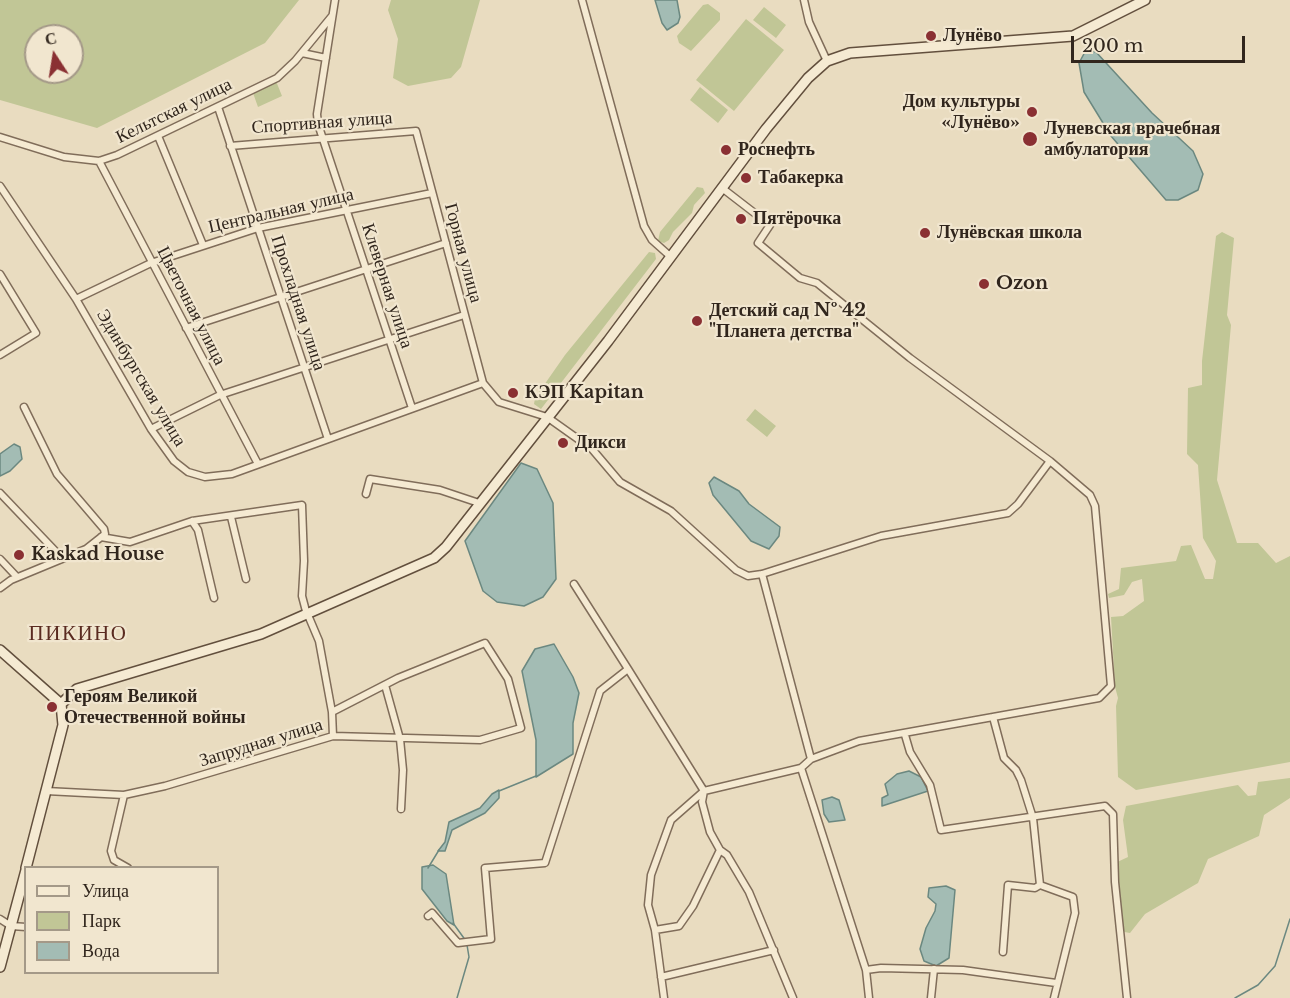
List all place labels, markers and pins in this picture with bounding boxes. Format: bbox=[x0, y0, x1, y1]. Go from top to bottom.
place label: Лунёво bbox=[943, 25, 1002, 47]
marker: Лунёво bbox=[924, 29, 938, 43]
place label: Дом культуры «Лунёво» bbox=[903, 91, 1020, 134]
marker: Дом культуры «Лунёво» bbox=[1025, 105, 1039, 119]
place label: Луневская врачебная амбулатория bbox=[1044, 118, 1220, 160]
marker: Луневская врачебная амбулатория bbox=[1021, 130, 1039, 148]
place label: Роснефть bbox=[738, 139, 815, 161]
marker: Роснефть bbox=[719, 143, 733, 157]
place label: Табакерка bbox=[758, 167, 844, 189]
marker: Табакерка bbox=[739, 171, 753, 185]
place label: Пятёрочка bbox=[753, 208, 841, 230]
marker: Пятёрочка bbox=[734, 212, 748, 226]
place label: Лунёвская школа bbox=[937, 222, 1082, 244]
marker: Лунёвская школа bbox=[918, 226, 932, 240]
place label: Ozon bbox=[996, 273, 1048, 295]
marker: Ozon bbox=[977, 277, 991, 291]
place label: Детский сад № 42 "Планета детства" bbox=[709, 300, 866, 342]
marker: Детский сад № 42 "Планета детства" bbox=[690, 314, 704, 328]
place label: КЭП Kapitan bbox=[525, 382, 644, 404]
marker: КЭП Kapitan bbox=[506, 386, 520, 400]
place label: Дикси bbox=[575, 432, 626, 454]
marker: Дикси bbox=[556, 436, 570, 450]
place label: Kaskad House bbox=[31, 544, 164, 566]
marker: Kaskad House bbox=[12, 548, 26, 562]
place label: Героям Великой Отечественной войны bbox=[64, 686, 246, 728]
marker: Героям Великой Отечественной войны bbox=[45, 700, 59, 714]

